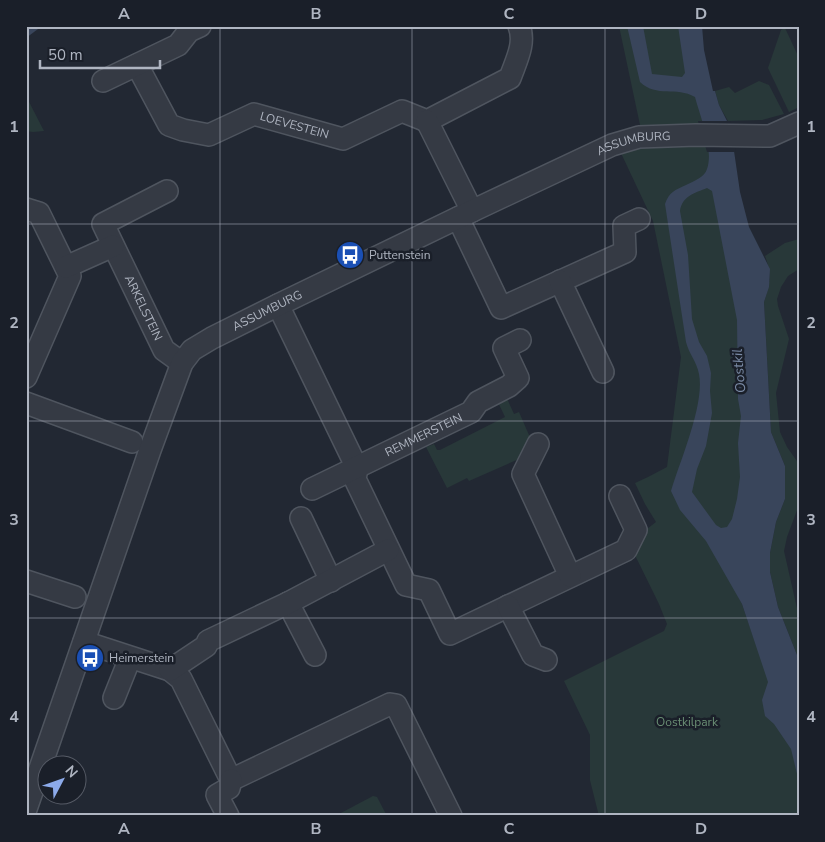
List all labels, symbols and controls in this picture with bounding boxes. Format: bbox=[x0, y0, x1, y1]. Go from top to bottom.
text: A bbox=[118, 3, 130, 25]
text: B bbox=[310, 3, 322, 25]
text: C bbox=[504, 3, 515, 25]
text: D bbox=[695, 3, 707, 25]
scale bar bbox=[40, 38, 160, 70]
text: 50 m bbox=[48, 45, 83, 65]
street label: LOEVESTEIN bbox=[258, 108, 331, 143]
text: 1 bbox=[9, 116, 19, 138]
text: 1 bbox=[806, 116, 816, 138]
street label: ASSUMBURG bbox=[594, 128, 671, 159]
bus stop icon: Puttenstein bbox=[335, 240, 365, 270]
place label: Puttenstein bbox=[369, 247, 430, 263]
street label: ARKELSTEIN bbox=[121, 272, 166, 343]
street label: ASSUMBURG bbox=[230, 286, 305, 335]
text: 2 bbox=[9, 312, 19, 334]
text: 2 bbox=[806, 312, 816, 334]
water label: Oostkil bbox=[728, 348, 750, 394]
street label: REMMERSTEIN bbox=[382, 409, 465, 460]
text: 3 bbox=[9, 509, 19, 531]
text: 3 bbox=[806, 509, 816, 531]
bus stop icon: Heimerstein bbox=[75, 643, 105, 673]
place label: Heimerstein bbox=[109, 650, 174, 666]
text: 4 bbox=[9, 706, 19, 728]
text: 4 bbox=[806, 706, 816, 728]
park label: Oostkilpark bbox=[656, 714, 719, 730]
north arrow bbox=[38, 754, 88, 804]
text: N bbox=[61, 762, 82, 782]
text: A bbox=[118, 818, 130, 840]
text: B bbox=[310, 818, 322, 840]
text: C bbox=[504, 818, 515, 840]
text: D bbox=[695, 818, 707, 840]

